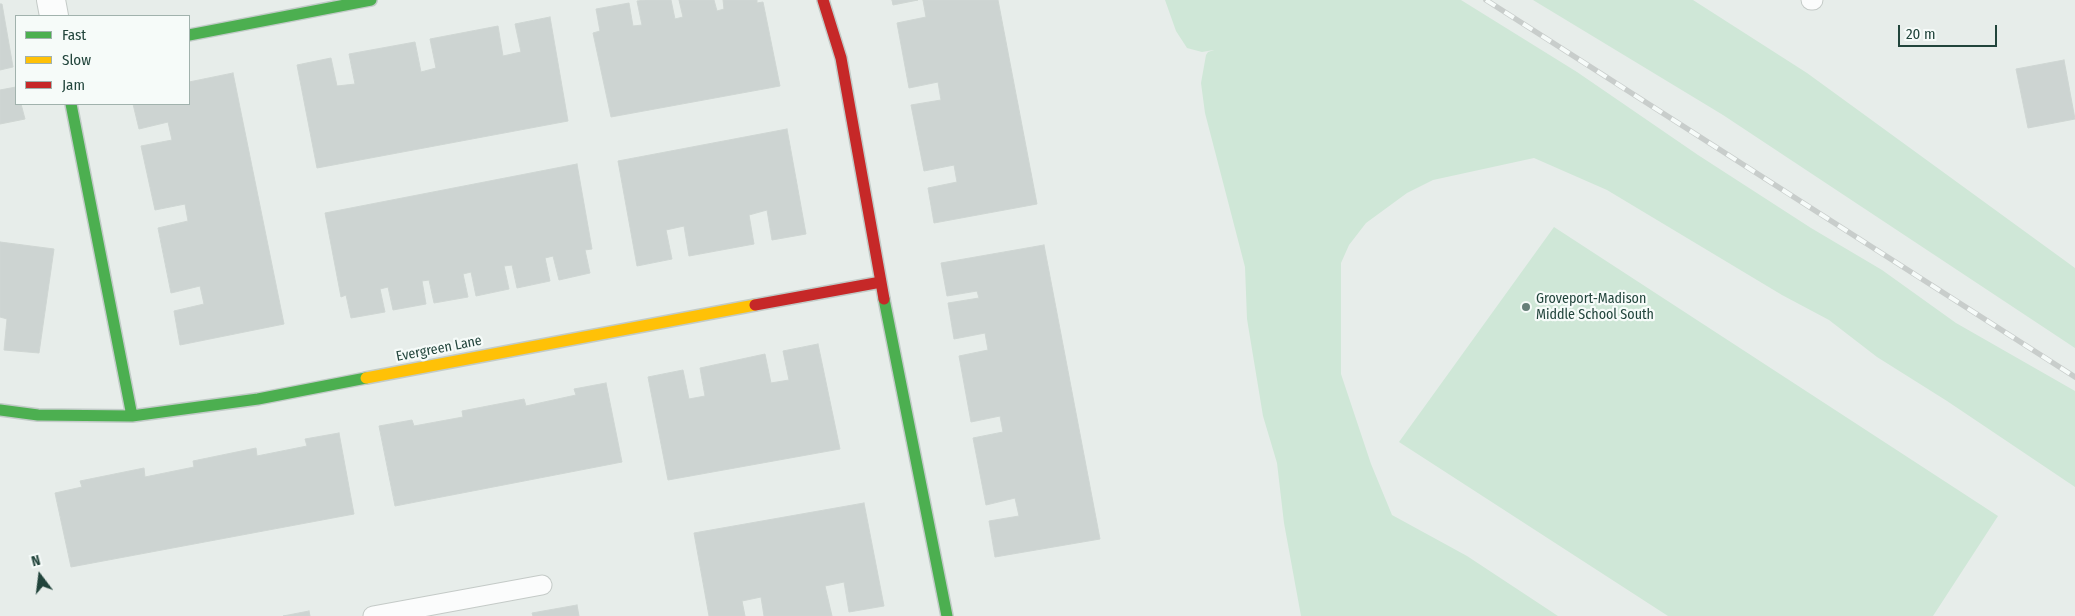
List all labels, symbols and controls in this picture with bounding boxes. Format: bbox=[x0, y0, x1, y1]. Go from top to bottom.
legend bbox=[15, 15, 190, 105]
scale bar bbox=[1900, 15, 1999, 47]
text: 20 m bbox=[1906, 25, 1936, 43]
text: Fast bbox=[62, 26, 86, 44]
text: Slow bbox=[62, 51, 91, 69]
text: Jam bbox=[62, 76, 85, 94]
place label: Groveport-Madison Middle School South bbox=[1536, 291, 1654, 324]
marker: Groveport-Madison Middle School South bbox=[1520, 301, 1532, 313]
street label: Evergreen Lane bbox=[395, 332, 483, 366]
north arrow bbox=[15, 551, 65, 601]
text: N bbox=[30, 552, 42, 570]

